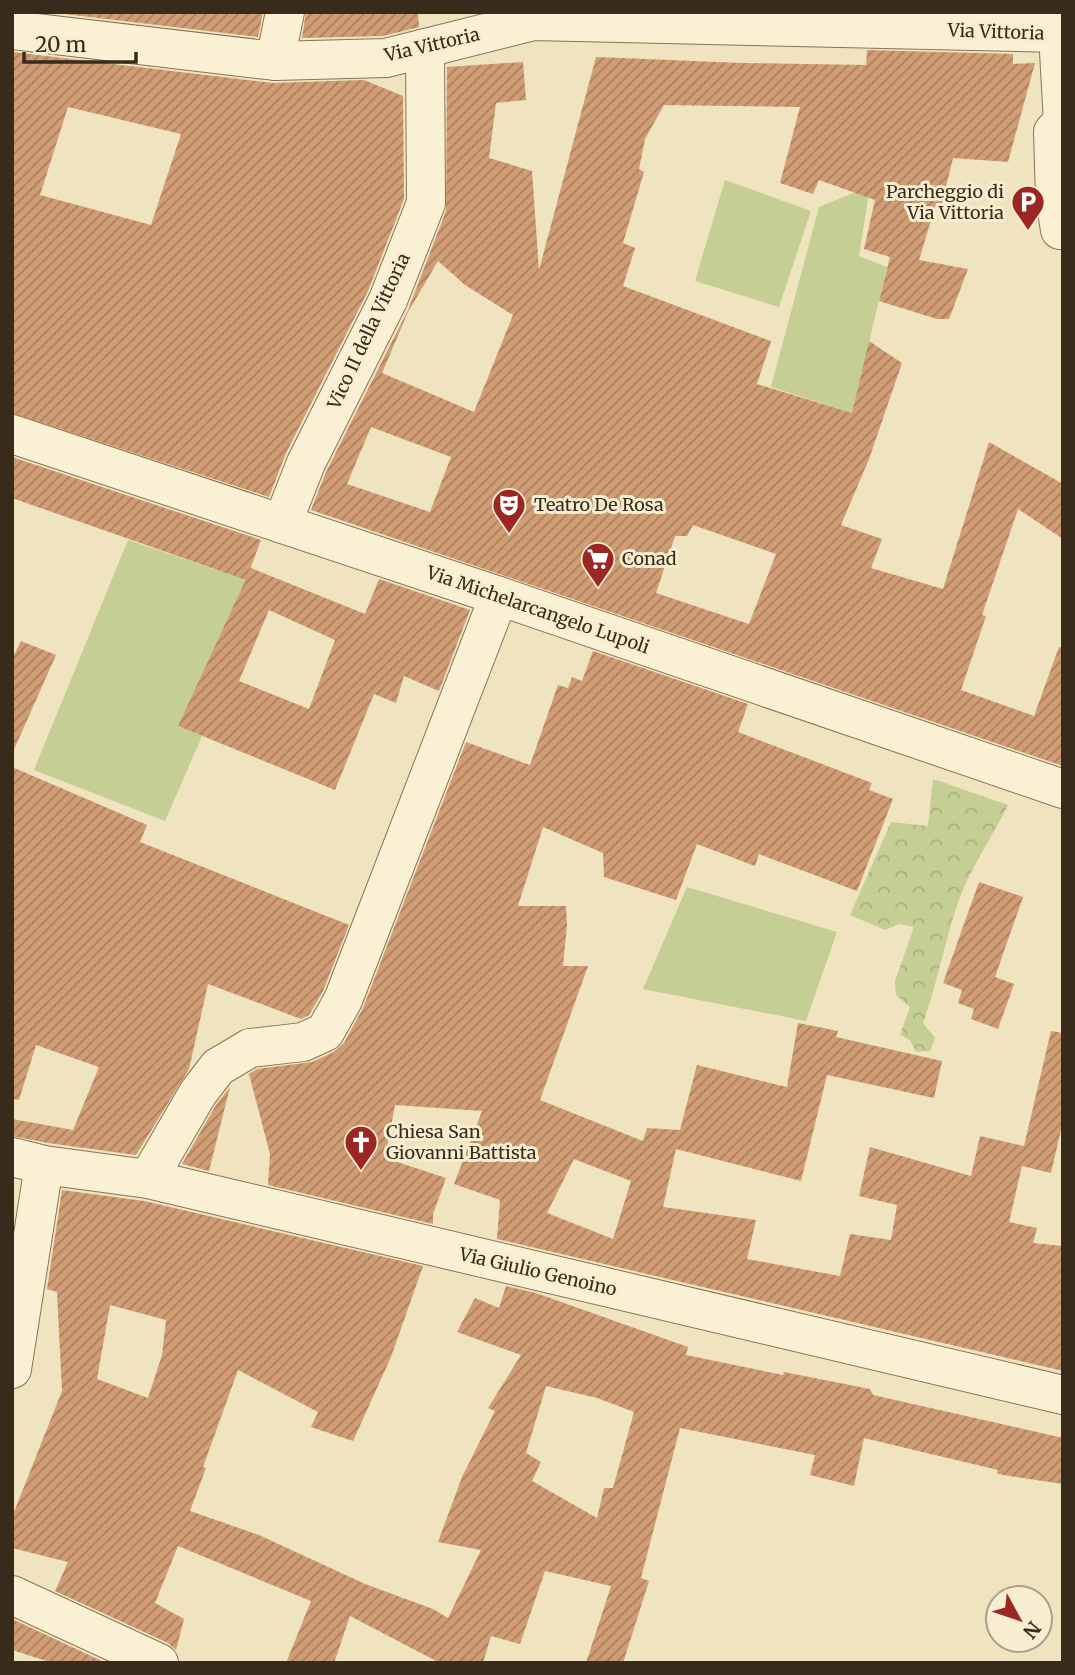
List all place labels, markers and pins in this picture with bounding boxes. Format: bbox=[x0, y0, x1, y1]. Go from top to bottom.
place label: Parcheggio di Via Vittoria bbox=[886, 180, 1004, 224]
parking icon: Parcheggio di Via Vittoria bbox=[1009, 183, 1047, 232]
theatre icon: Teatro De Rosa bbox=[490, 486, 528, 535]
place label: Teatro De Rosa bbox=[534, 493, 664, 516]
supermarket icon: Conad bbox=[579, 540, 617, 589]
place label: Conad bbox=[622, 547, 677, 570]
place label: Chiesa San Giovanni Battista bbox=[386, 1120, 537, 1164]
church icon: Chiesa San Giovanni Battista bbox=[342, 1123, 380, 1172]

